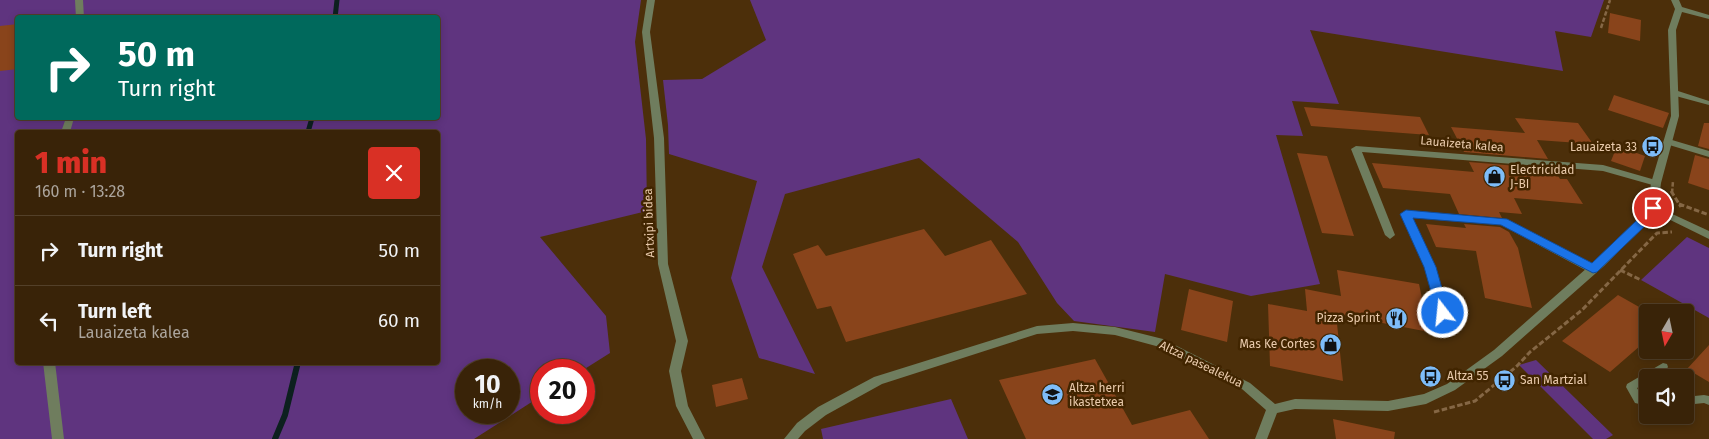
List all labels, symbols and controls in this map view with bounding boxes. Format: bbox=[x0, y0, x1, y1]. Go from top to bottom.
text: 50 m bbox=[118, 33, 195, 75]
icon: right bbox=[35, 35, 100, 100]
text: Turn right bbox=[118, 75, 215, 102]
street label: Lauaizeta kalea bbox=[1420, 133, 1504, 155]
bus stop icon: Lauaizeta 33 bbox=[1641, 135, 1665, 159]
place label: Lauaizeta 33 bbox=[1570, 140, 1637, 154]
text: 1 min bbox=[35, 145, 107, 181]
button: close bbox=[368, 147, 420, 199]
place label: Electricidad J-BI bbox=[1510, 163, 1574, 191]
shop icon: Electricidad J-BI bbox=[1482, 165, 1506, 189]
text: 160 m · 13:28 bbox=[35, 182, 125, 201]
pin bbox=[1632, 187, 1674, 229]
street label: Artxipi bidea bbox=[641, 188, 657, 258]
icon: arrive bbox=[1639, 194, 1667, 222]
icon: right bbox=[35, 237, 63, 265]
text: Turn right bbox=[78, 239, 163, 262]
text: 50 m bbox=[379, 239, 420, 262]
position arrow bbox=[1416, 286, 1468, 338]
text: Turn left bbox=[78, 300, 152, 323]
north arrow bbox=[1639, 304, 1694, 359]
map controls bbox=[1639, 304, 1694, 424]
restaurant icon: Pizza Sprint bbox=[1384, 306, 1408, 330]
icon: left bbox=[35, 307, 63, 335]
text: 60 m bbox=[378, 309, 420, 332]
place label: Pizza Sprint bbox=[1317, 311, 1381, 325]
text: Lauaizeta kalea bbox=[78, 323, 190, 342]
shop icon: Mas Ke Cortes bbox=[1319, 332, 1343, 356]
place label: Mas Ke Cortes bbox=[1239, 337, 1315, 351]
street label: Altza pasealekua bbox=[1157, 338, 1245, 390]
speed limit sign: 20 bbox=[530, 359, 595, 424]
bus stop icon: Altza 55 bbox=[1419, 364, 1443, 388]
bus stop icon: San Martzial bbox=[1492, 368, 1516, 392]
place label: Altza 55 bbox=[1447, 369, 1488, 383]
button: sound bbox=[1639, 369, 1694, 424]
text: 10 bbox=[474, 370, 501, 400]
place label: San Martzial bbox=[1520, 373, 1587, 387]
place label: Altza herri ikastetxea bbox=[1069, 381, 1125, 409]
school or university icon: Altza herri ikastetxea bbox=[1041, 383, 1065, 407]
text: km/h bbox=[473, 397, 502, 411]

